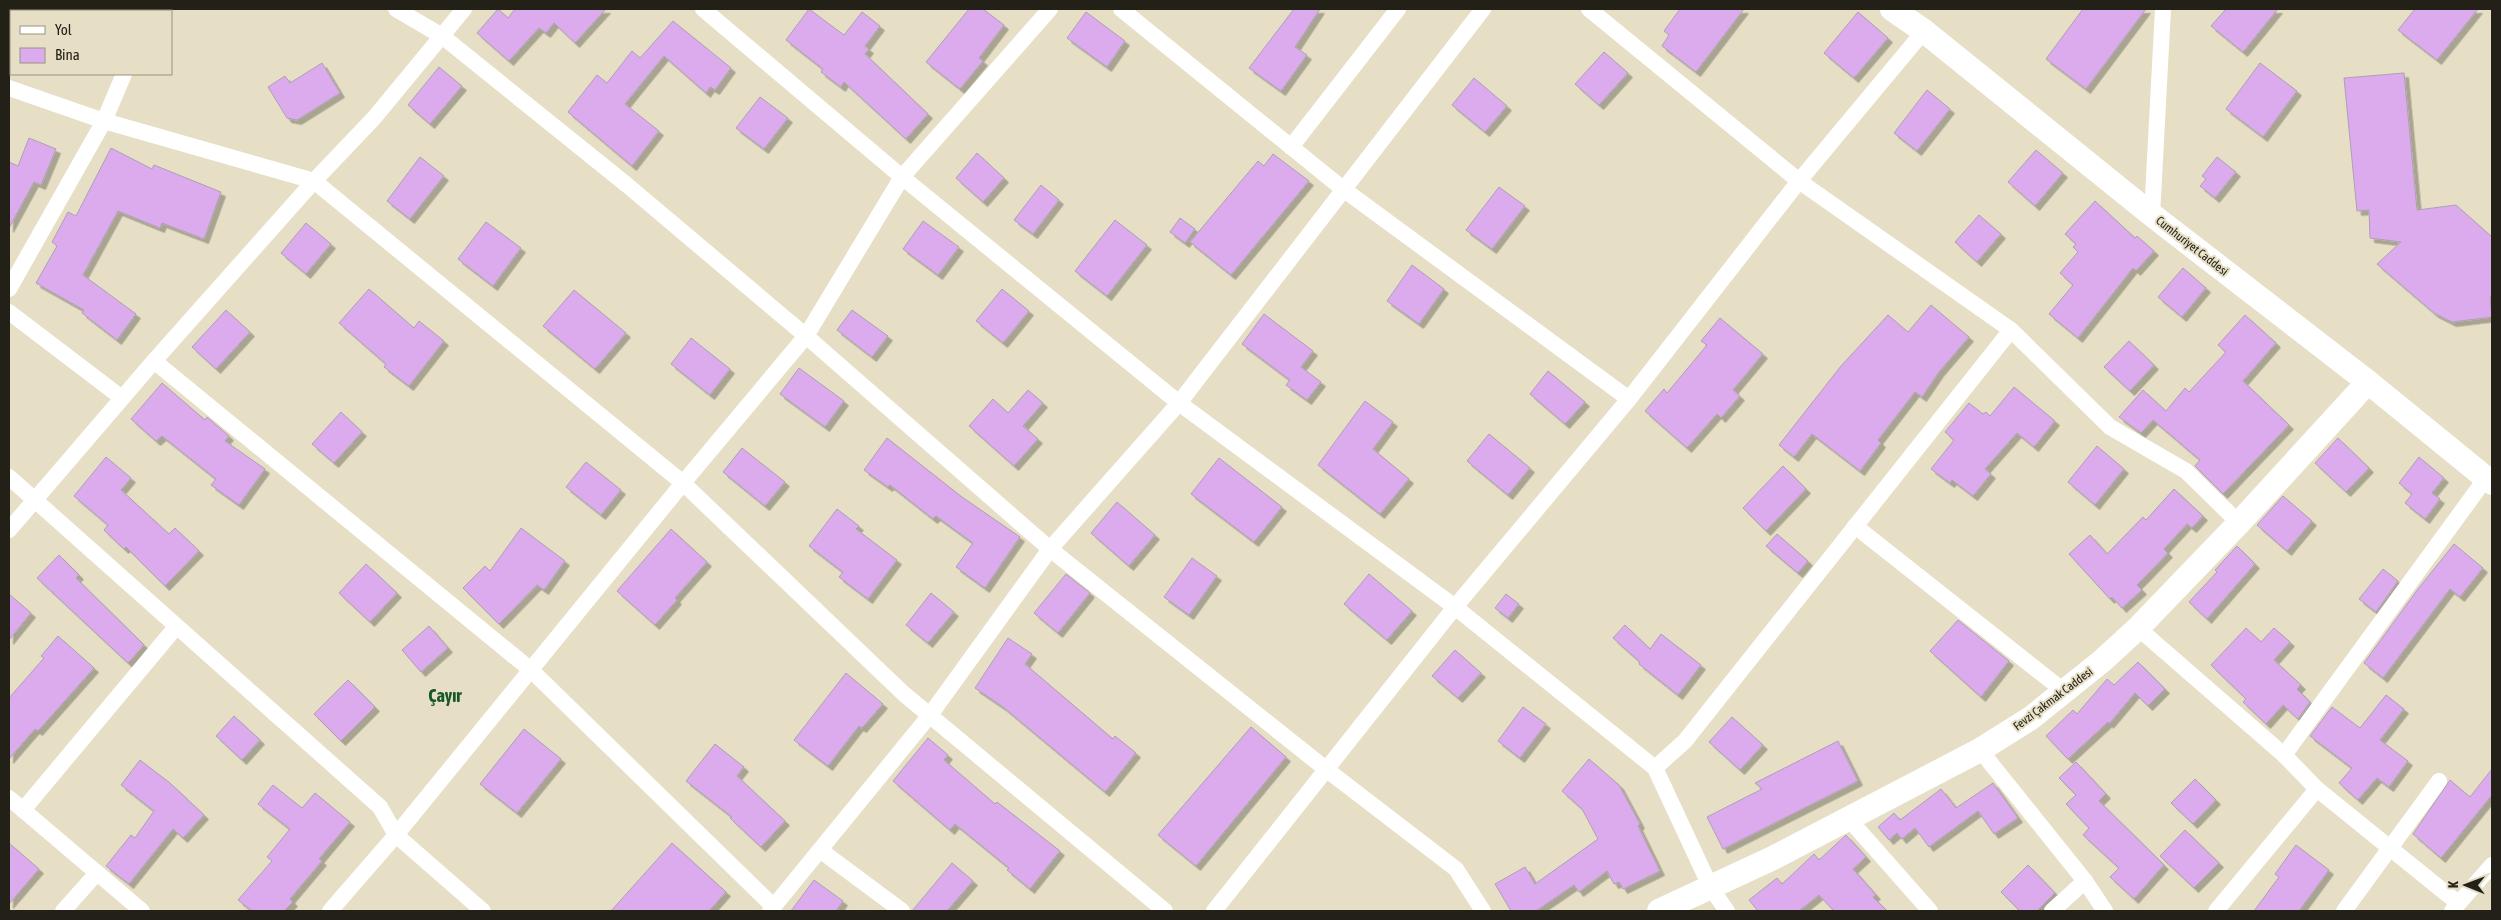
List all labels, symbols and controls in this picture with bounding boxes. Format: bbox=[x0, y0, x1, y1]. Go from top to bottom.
legend bbox=[10, 10, 172, 75]
text: Yol bbox=[55, 21, 72, 38]
text: Bina bbox=[55, 46, 80, 63]
street label: Cumhuriyet Caddesi bbox=[2153, 213, 2231, 279]
street label: Fevzi Çakmak Caddesi bbox=[2011, 665, 2095, 733]
district label: Çayır bbox=[428, 685, 462, 706]
north arrow bbox=[2441, 860, 2491, 910]
text: K bbox=[2445, 881, 2461, 888]

